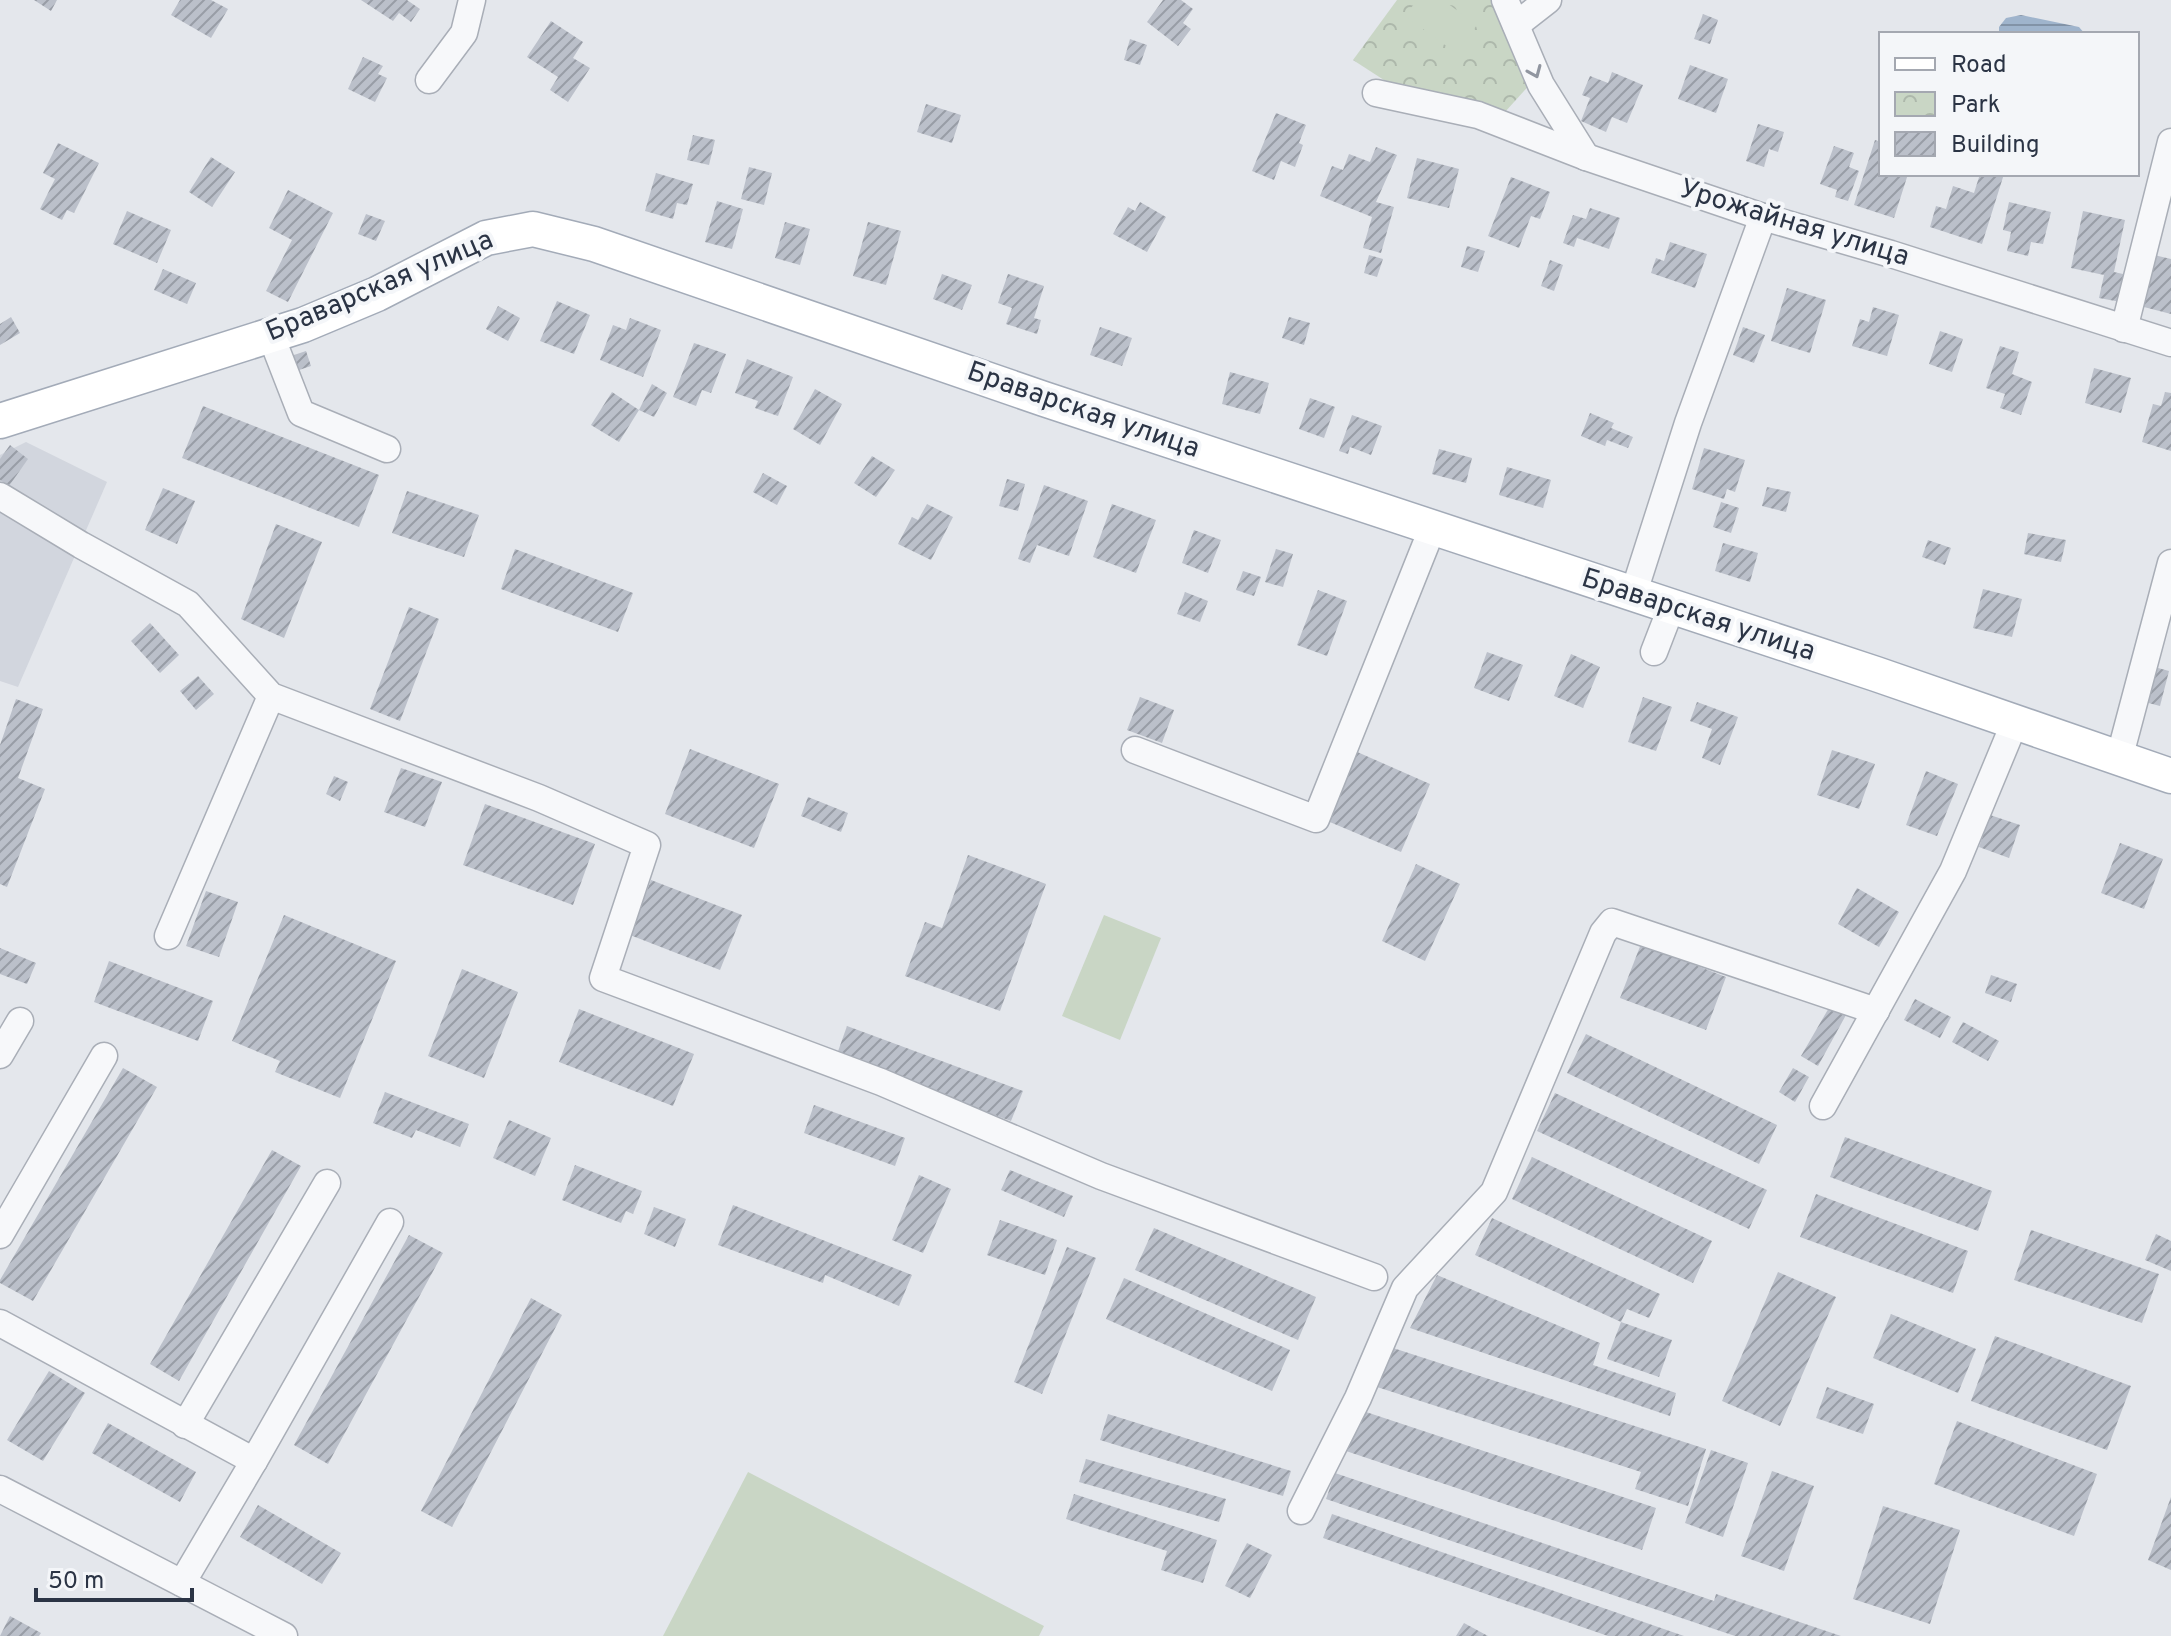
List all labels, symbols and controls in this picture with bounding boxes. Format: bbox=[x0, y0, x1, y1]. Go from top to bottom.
legend bbox=[1879, 32, 2139, 176]
text: Road bbox=[1951, 51, 2007, 81]
one-way arrow bbox=[1526, 63, 1542, 78]
text: Park bbox=[1951, 91, 2001, 121]
text: Building bbox=[1951, 131, 2040, 161]
street label: Урожайная улица bbox=[1675, 172, 1913, 276]
street label: Браварская улица bbox=[261, 223, 499, 351]
street label: Браварская улица bbox=[962, 354, 1204, 468]
street label: Браварская улица bbox=[1577, 561, 1819, 671]
scale bar bbox=[36, 1552, 192, 1602]
text: 50 m bbox=[48, 1567, 104, 1597]

